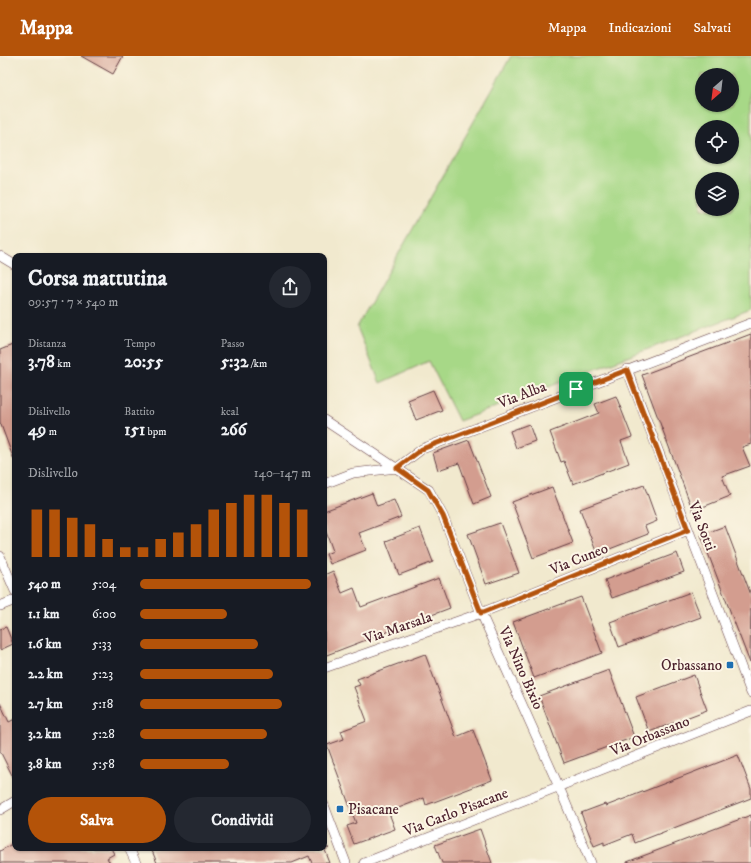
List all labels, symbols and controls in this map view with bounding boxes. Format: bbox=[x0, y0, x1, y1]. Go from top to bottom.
text: Mappa bbox=[20, 17, 73, 40]
text: Mappa bbox=[548, 19, 586, 37]
text: Indicazioni bbox=[608, 19, 671, 37]
text: Salvati bbox=[693, 19, 731, 37]
north arrow bbox=[695, 68, 739, 112]
map controls bbox=[695, 68, 739, 216]
button: locate bbox=[695, 120, 739, 164]
button: layers bbox=[695, 172, 739, 216]
text: Corsa mattutina bbox=[28, 265, 167, 292]
button: share bbox=[269, 266, 311, 308]
text: 09:57 · 7 × 540 m bbox=[28, 294, 118, 310]
text: Distanza bbox=[28, 337, 66, 351]
text: Tempo bbox=[124, 337, 155, 351]
text: Passo bbox=[221, 337, 244, 351]
text: 3.78 bbox=[28, 351, 55, 373]
text: 20:55 bbox=[124, 351, 163, 373]
text: 5:32 bbox=[221, 351, 248, 373]
text: km bbox=[55, 357, 71, 371]
text: /km bbox=[248, 357, 267, 371]
pin bbox=[559, 372, 593, 406]
street label: Via Alba bbox=[494, 377, 549, 413]
icon: arrive bbox=[565, 378, 587, 400]
text: Dislivello bbox=[28, 405, 70, 419]
text: Battito bbox=[124, 405, 155, 419]
text: kcal bbox=[221, 405, 239, 419]
text: 49 bbox=[28, 419, 46, 441]
text: 151 bbox=[124, 419, 145, 441]
text: 266 bbox=[221, 419, 247, 441]
text: m bbox=[46, 425, 57, 439]
text: bpm bbox=[145, 425, 166, 439]
text: Dislivello bbox=[28, 465, 78, 481]
text: 140–147 m bbox=[254, 465, 311, 481]
street label: Via Sotti bbox=[684, 498, 720, 554]
street label: Via Cuneo bbox=[546, 539, 611, 580]
text: 540 m bbox=[28, 576, 61, 592]
text: 5:04 bbox=[92, 576, 116, 592]
text: 1.1 km bbox=[28, 606, 60, 622]
text: 6:00 bbox=[92, 606, 116, 622]
street label: Via Marsala bbox=[361, 607, 435, 649]
street label: Via Nino Bixio bbox=[494, 623, 548, 712]
text: 1.6 km bbox=[28, 636, 62, 652]
text: 5:33 bbox=[92, 636, 112, 652]
place label: Orbassano bbox=[661, 656, 722, 675]
marker: Orbassano bbox=[725, 660, 735, 670]
text: 2.2 km bbox=[28, 666, 63, 682]
text: 5:23 bbox=[92, 666, 113, 682]
text: 2.7 km bbox=[28, 696, 63, 712]
text: 5:18 bbox=[92, 696, 113, 712]
street label: Via Orbassano bbox=[607, 711, 692, 761]
text: 3.2 km bbox=[28, 726, 61, 742]
text: 5:28 bbox=[92, 726, 115, 742]
text: 3.8 km bbox=[28, 756, 61, 772]
text: 5:58 bbox=[92, 756, 115, 772]
street label: Via Carlo Pisacane bbox=[400, 783, 511, 841]
button: Salva bbox=[28, 797, 166, 843]
button: Condividi bbox=[174, 797, 311, 843]
place label: Pisacane bbox=[348, 800, 399, 819]
marker: Pisacane bbox=[335, 804, 345, 814]

